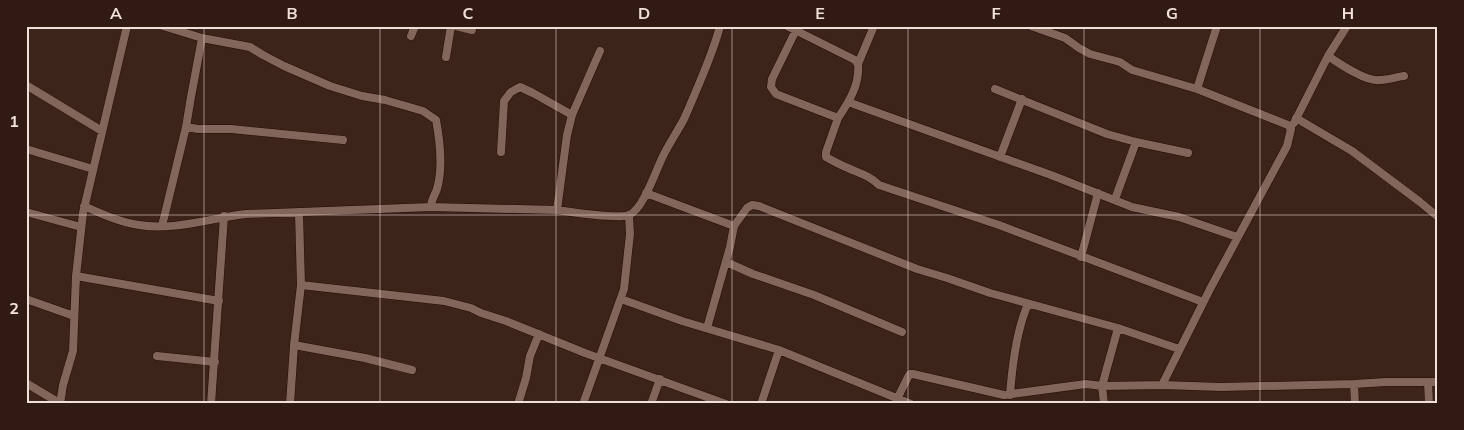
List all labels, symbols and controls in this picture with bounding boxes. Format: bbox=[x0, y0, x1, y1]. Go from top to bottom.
text: A bbox=[110, 3, 122, 23]
text: B bbox=[286, 3, 298, 23]
text: C bbox=[463, 3, 474, 23]
text: D bbox=[638, 3, 650, 23]
text: E bbox=[815, 3, 825, 23]
text: F bbox=[991, 3, 1001, 23]
text: G bbox=[1166, 3, 1178, 23]
text: H bbox=[1342, 3, 1354, 23]
text: 1 bbox=[9, 111, 19, 131]
text: 2 bbox=[9, 298, 19, 318]

